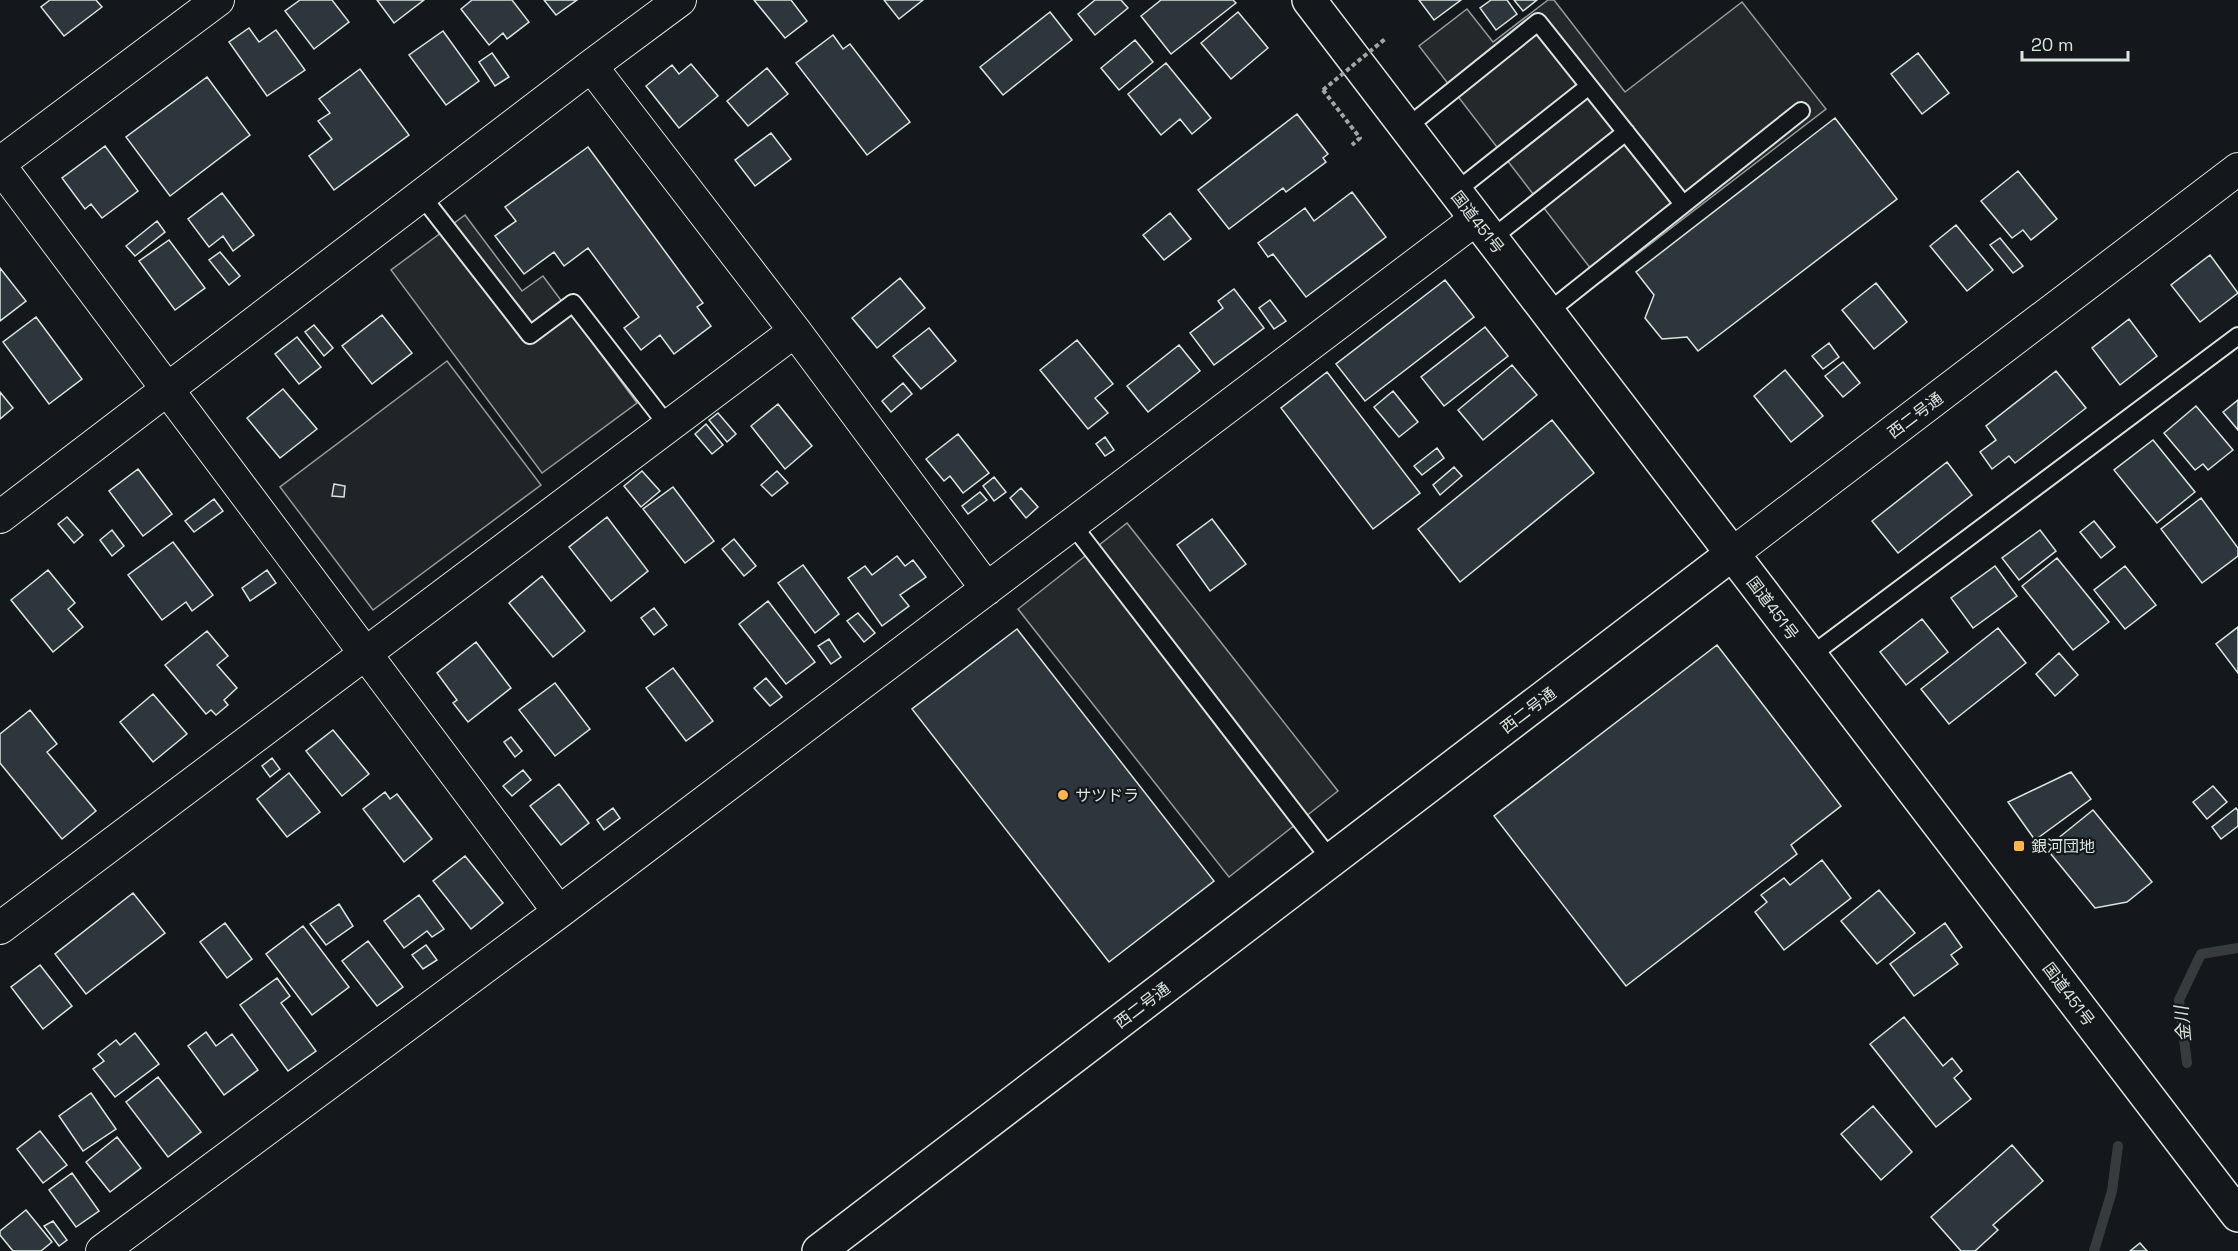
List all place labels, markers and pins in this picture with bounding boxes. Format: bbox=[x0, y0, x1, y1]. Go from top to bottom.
place label: サツドラ bbox=[1075, 785, 1139, 806]
marker: サツドラ bbox=[1056, 788, 1070, 802]
place label: 銀河団地 bbox=[2031, 836, 2095, 857]
marker: 銀河団地 bbox=[2012, 839, 2026, 853]

